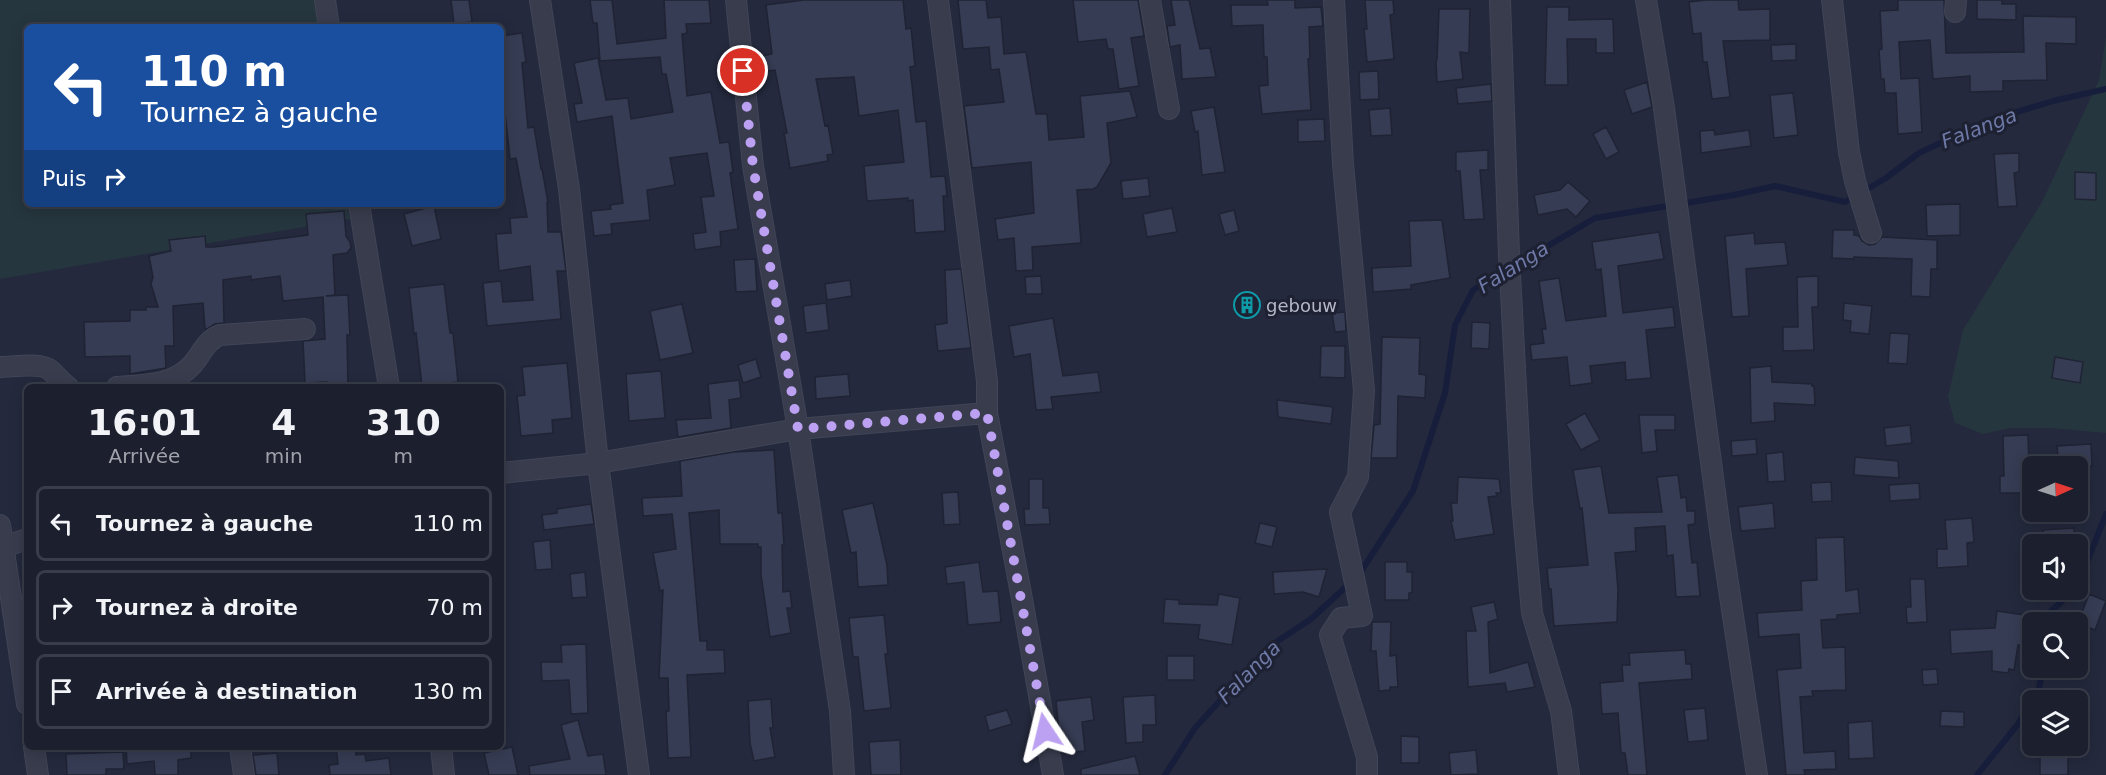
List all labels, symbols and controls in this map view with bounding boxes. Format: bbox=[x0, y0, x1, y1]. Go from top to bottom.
pin bbox=[717, 45, 768, 96]
text: 110 m bbox=[141, 47, 287, 96]
icon: left bbox=[42, 48, 120, 126]
icon: arrive bbox=[726, 54, 759, 87]
text: Tournez à gauche bbox=[141, 97, 378, 128]
water label: Falanga bbox=[1938, 103, 2020, 153]
icon: right bbox=[98, 162, 131, 195]
text: Puis bbox=[42, 166, 86, 191]
water label: Falanga bbox=[1473, 236, 1553, 298]
building icon: gebouw bbox=[1232, 290, 1262, 320]
place label: gebouw bbox=[1266, 295, 1337, 316]
text: 16:01 bbox=[87, 402, 202, 443]
text: 4 bbox=[271, 402, 296, 443]
text: 310 bbox=[366, 402, 441, 443]
text: Arrivée bbox=[109, 444, 180, 468]
text: min bbox=[265, 444, 303, 468]
text: m bbox=[394, 444, 413, 468]
north arrow bbox=[2022, 456, 2088, 522]
map controls bbox=[2022, 456, 2088, 756]
icon: left bbox=[45, 507, 78, 540]
text: Tournez à gauche bbox=[96, 511, 313, 536]
text: 110 m bbox=[413, 511, 483, 536]
button: sound bbox=[2022, 534, 2088, 600]
icon: right bbox=[45, 591, 78, 624]
text: Tournez à droite bbox=[96, 595, 298, 620]
text: 70 m bbox=[427, 595, 483, 620]
button: search bbox=[2022, 612, 2088, 678]
water label: Falanga bbox=[1213, 636, 1285, 708]
icon: arrive bbox=[45, 675, 78, 708]
text: Arrivée à destination bbox=[96, 679, 358, 704]
text: 130 m bbox=[413, 679, 483, 704]
button: layers bbox=[2022, 690, 2088, 756]
position arrow bbox=[1013, 699, 1077, 763]

